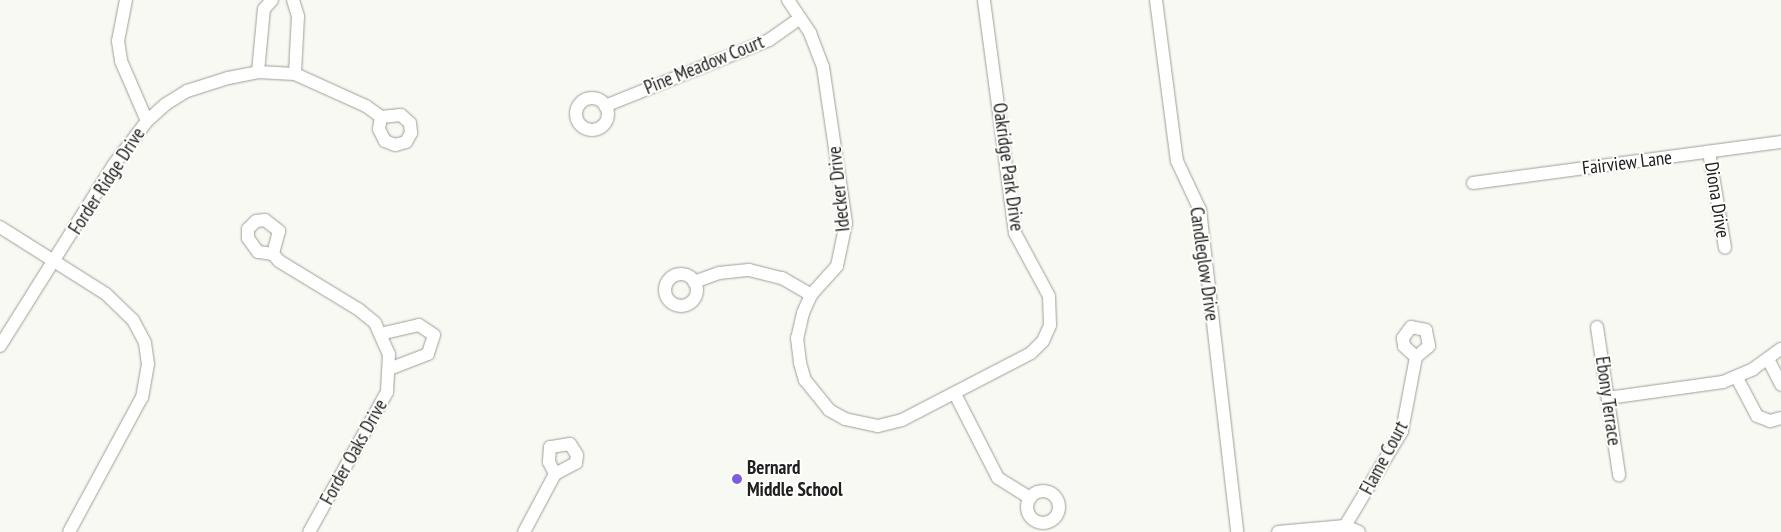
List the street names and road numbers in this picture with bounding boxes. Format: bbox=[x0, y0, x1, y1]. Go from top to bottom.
street label: Pine Meadow Court bbox=[641, 31, 767, 99]
street label: Oakridge Park Drive bbox=[988, 101, 1028, 233]
street label: Forder Ridge Drive bbox=[64, 123, 150, 239]
street label: Idecker Drive bbox=[823, 145, 855, 233]
street label: Fairview Lane bbox=[1581, 146, 1673, 180]
street label: Diona Drive bbox=[1700, 160, 1734, 240]
street label: Candleglow Drive bbox=[1185, 205, 1223, 323]
street label: Ebony Terrace bbox=[1590, 354, 1626, 448]
street label: Forder Oaks Drive bbox=[316, 395, 392, 509]
street label: Flame Court bbox=[1355, 417, 1413, 499]

